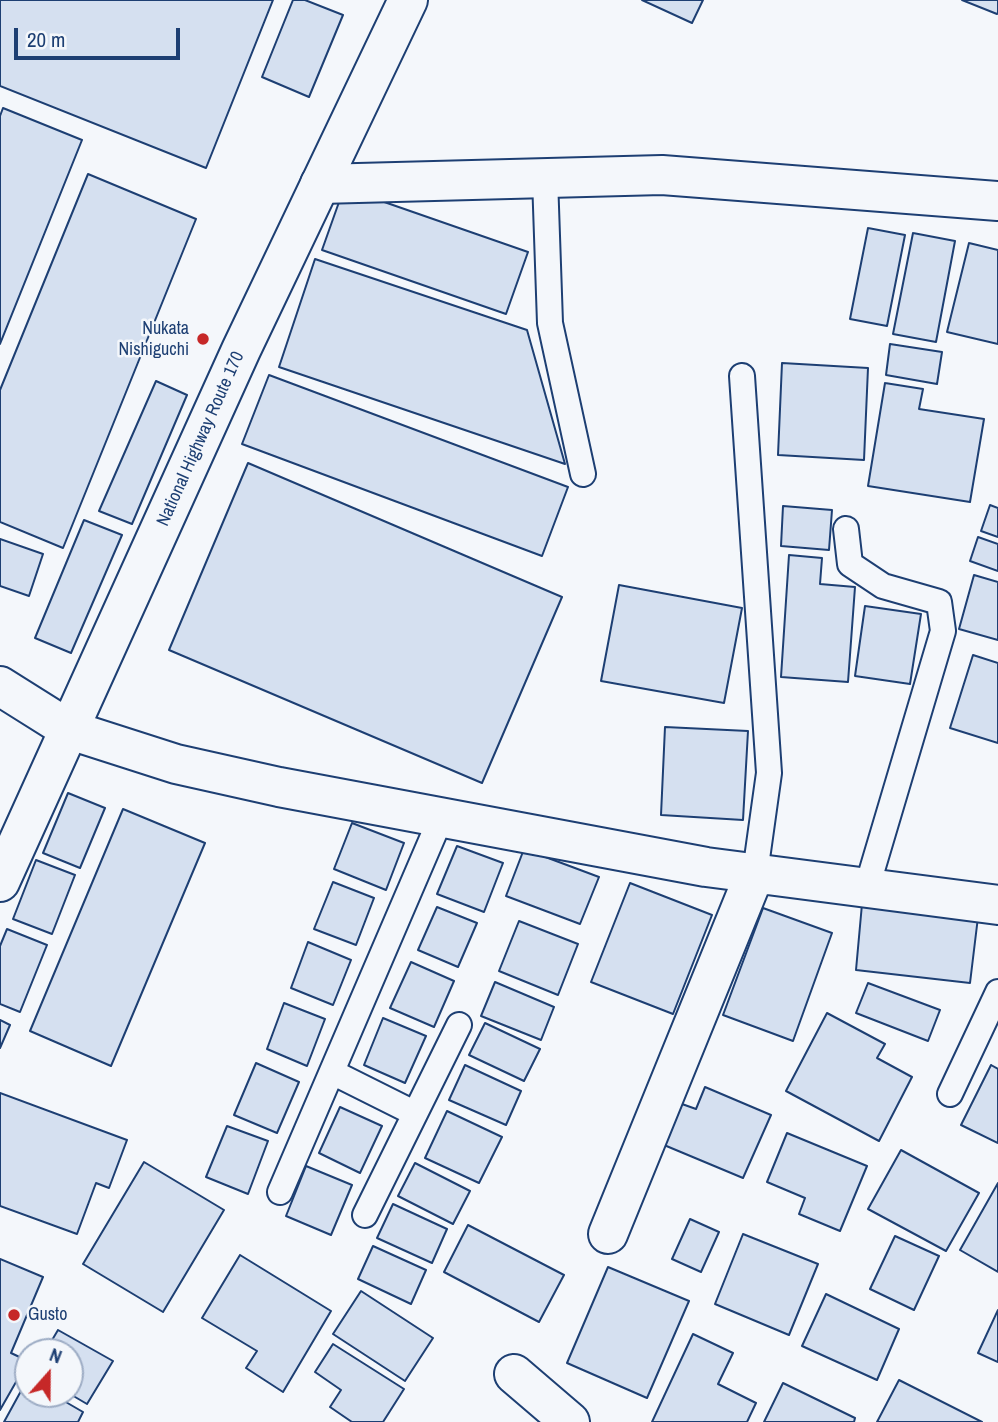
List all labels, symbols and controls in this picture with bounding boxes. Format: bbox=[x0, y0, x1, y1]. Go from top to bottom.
scale bar bbox=[18, 14, 184, 58]
text: 20 m bbox=[27, 25, 65, 54]
place label: Nukata Nishiguchi bbox=[118, 318, 189, 360]
marker: Nukata Nishiguchi bbox=[195, 331, 211, 347]
street label: National Highway Route 170 bbox=[153, 348, 249, 530]
place label: Gusto bbox=[28, 1304, 67, 1326]
marker: Gusto bbox=[6, 1307, 22, 1323]
north arrow bbox=[14, 1338, 84, 1408]
text: N bbox=[46, 1341, 66, 1369]

